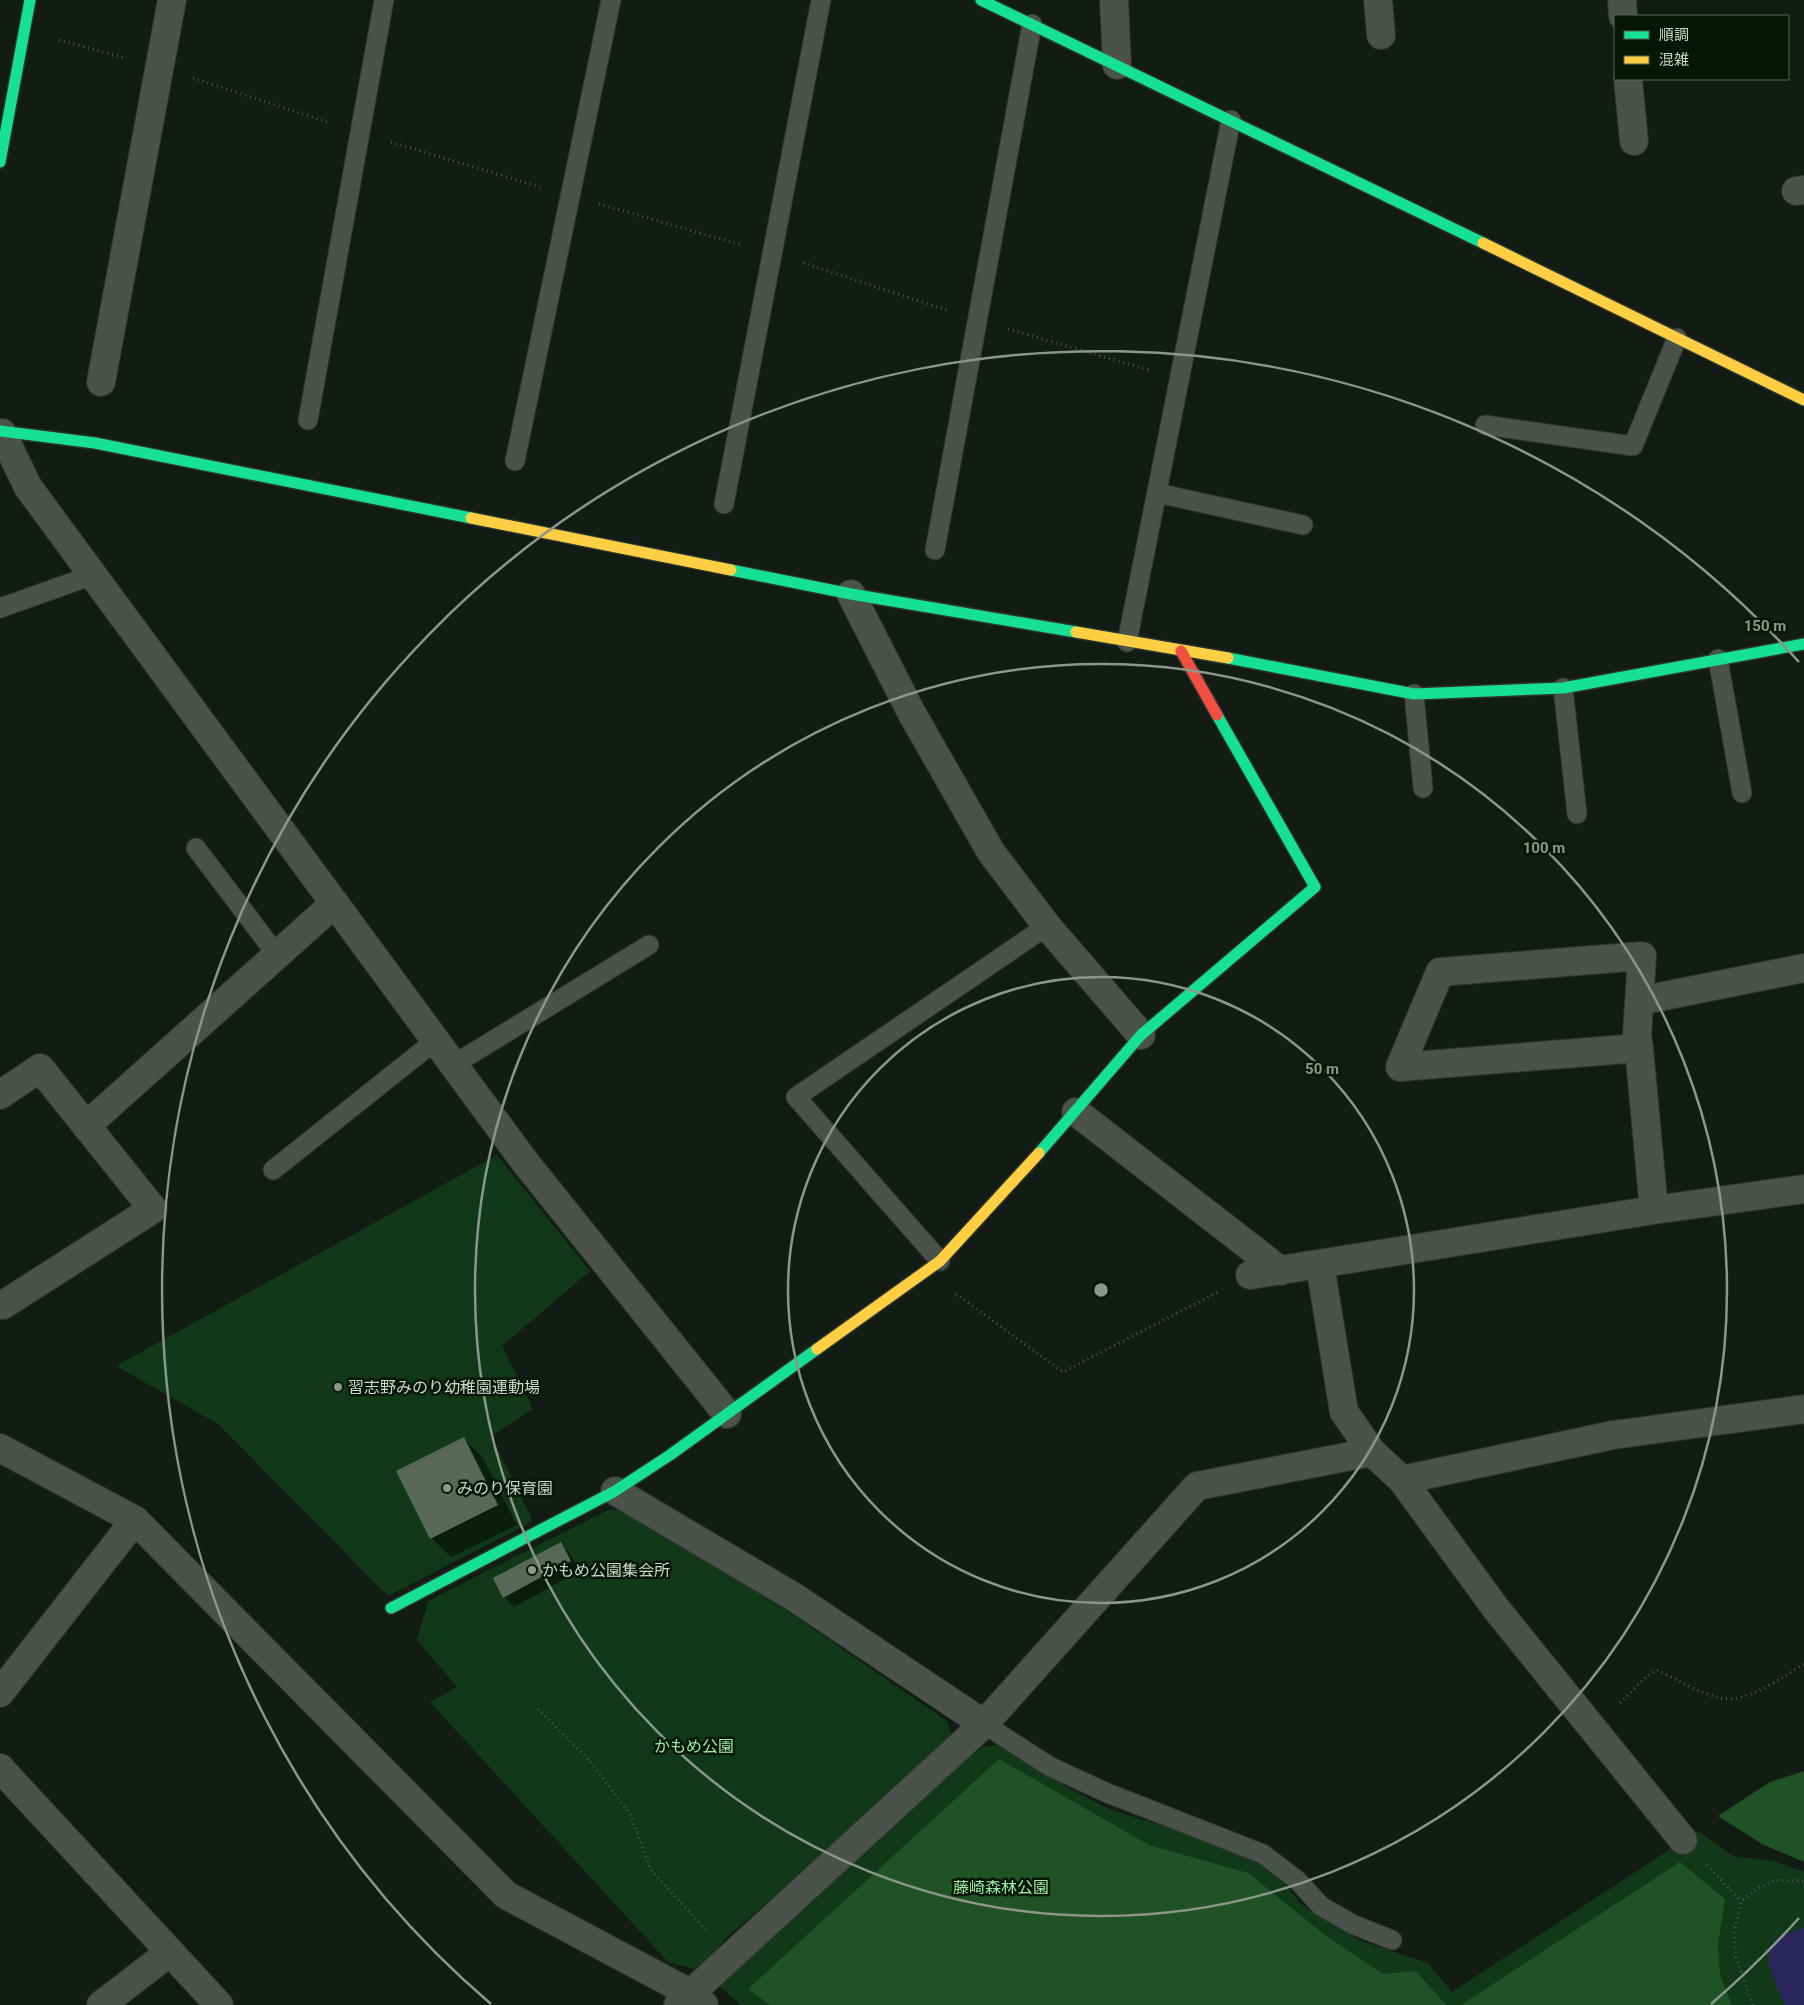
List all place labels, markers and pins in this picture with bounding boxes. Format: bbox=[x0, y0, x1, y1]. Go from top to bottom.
centre of rings bbox=[1092, 1281, 1110, 1299]
place label: 習志野みのり幼稚園運動場 bbox=[348, 1378, 540, 1397]
marker: 習志野みのり幼稚園運動場 bbox=[332, 1381, 344, 1393]
place label: みのり保育園 bbox=[457, 1479, 553, 1498]
marker: みのり保育園 bbox=[441, 1482, 453, 1494]
place label: かもめ公園集会所 bbox=[542, 1561, 670, 1580]
marker: かもめ公園集会所 bbox=[526, 1564, 538, 1576]

